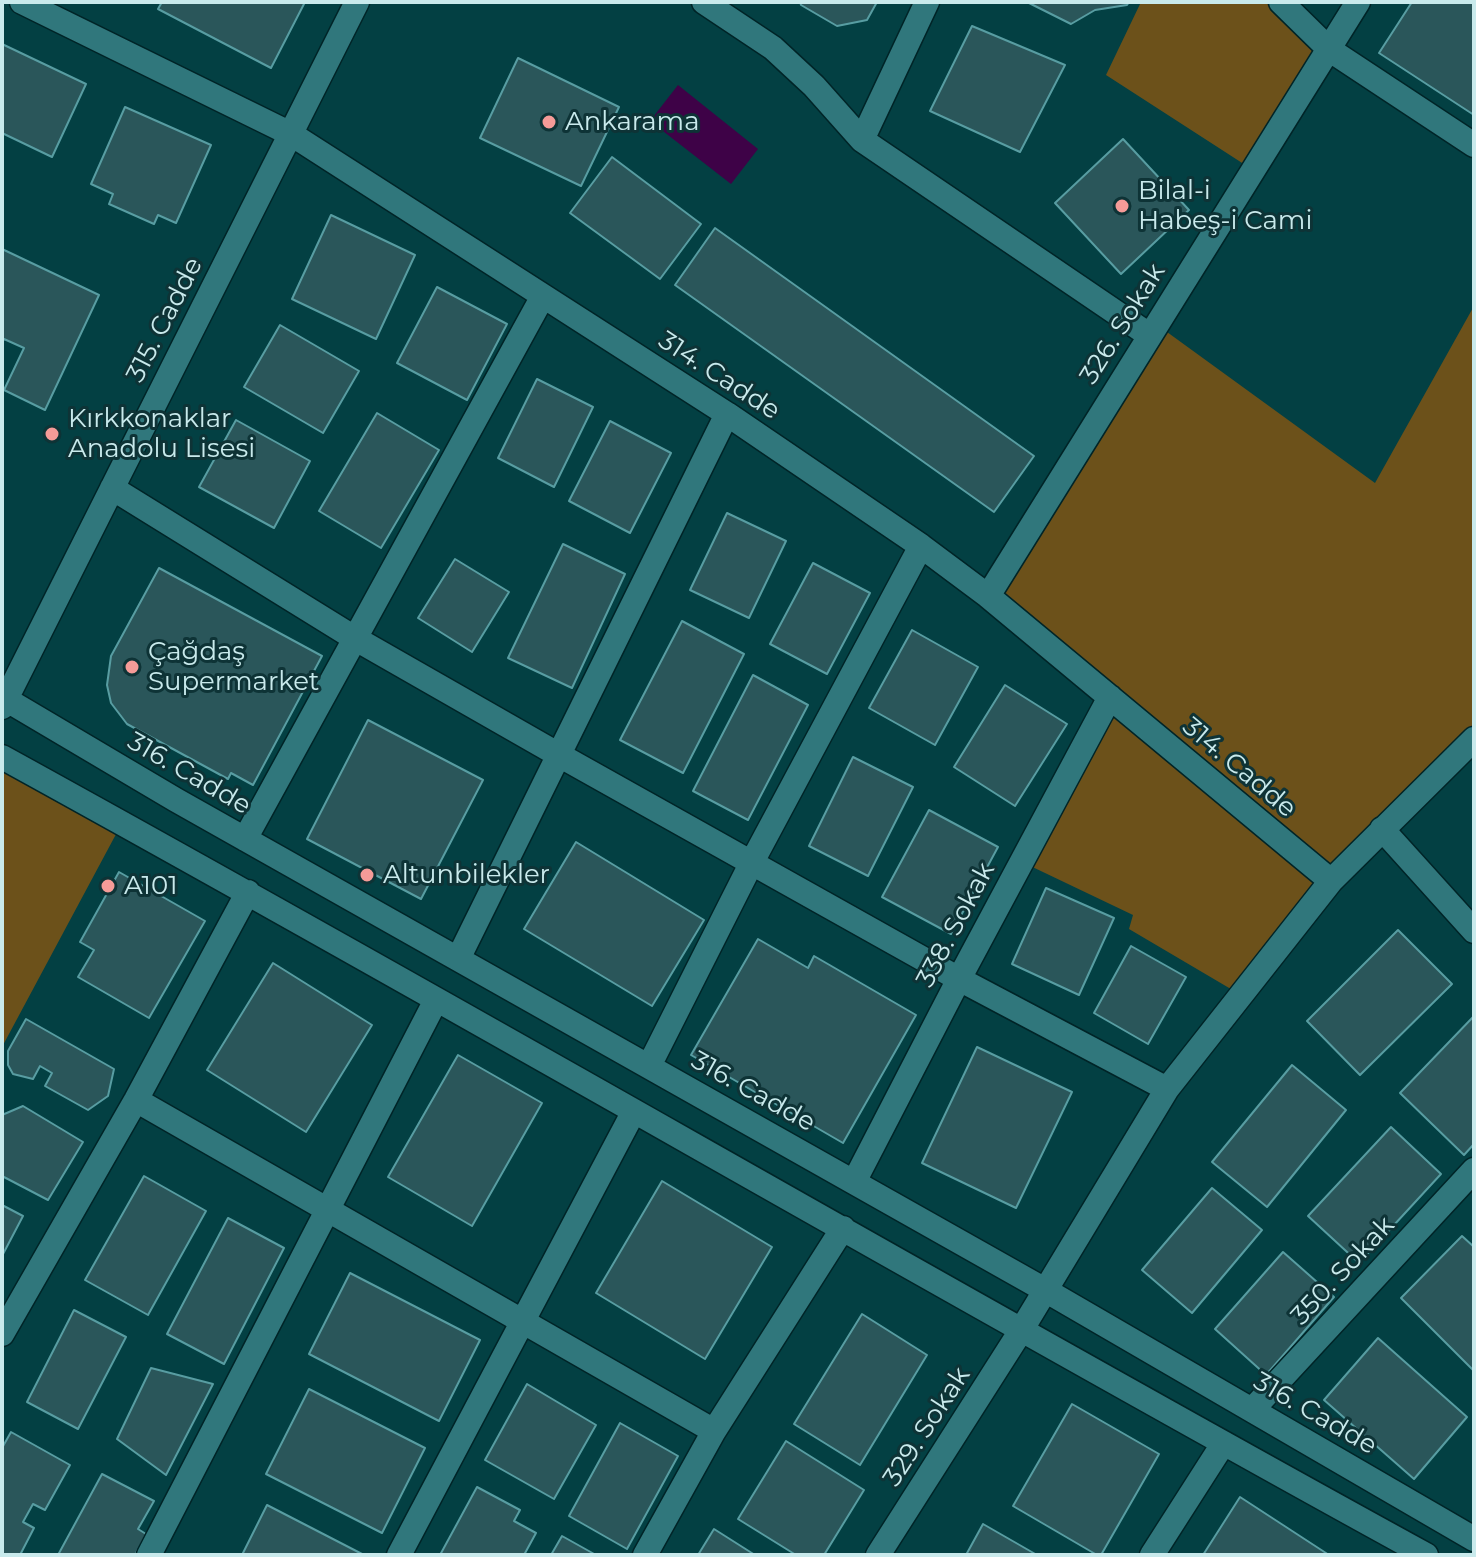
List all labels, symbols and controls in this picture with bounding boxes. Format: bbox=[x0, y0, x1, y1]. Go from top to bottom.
place label: Ankarama bbox=[565, 106, 699, 138]
marker: Ankarama bbox=[540, 113, 558, 131]
place label: Bilal-i Habeş-i Cami bbox=[1138, 175, 1312, 236]
marker: Bilal-i Habeş-i Cami bbox=[1113, 197, 1131, 215]
street label: 315. Cadde bbox=[120, 252, 210, 388]
street label: 326. Sokak bbox=[1074, 258, 1172, 390]
street label: 314. Cadde bbox=[652, 325, 786, 427]
place label: Kırkkonaklar Anadolu Lisesi bbox=[68, 403, 255, 464]
marker: Kırkkonaklar Anadolu Lisesi bbox=[43, 425, 61, 443]
place label: Çağdaş Supermarket bbox=[148, 636, 319, 698]
marker: Çağdaş Supermarket bbox=[123, 658, 141, 676]
street label: 314. Cadde bbox=[1176, 712, 1302, 824]
street label: 316. Cadde bbox=[122, 726, 256, 822]
street label: 338. Sokak bbox=[910, 857, 1002, 993]
place label: Altunbilekler bbox=[383, 859, 550, 891]
marker: Altunbilekler bbox=[358, 866, 376, 884]
place label: A101 bbox=[124, 870, 178, 902]
marker: A101 bbox=[99, 877, 117, 895]
street label: 316. Cadde bbox=[686, 1045, 820, 1139]
street label: 350. Sokak bbox=[1285, 1210, 1401, 1332]
street label: 329. Sokak bbox=[877, 1362, 977, 1492]
street label: 316. Cadde bbox=[1248, 1366, 1382, 1462]

